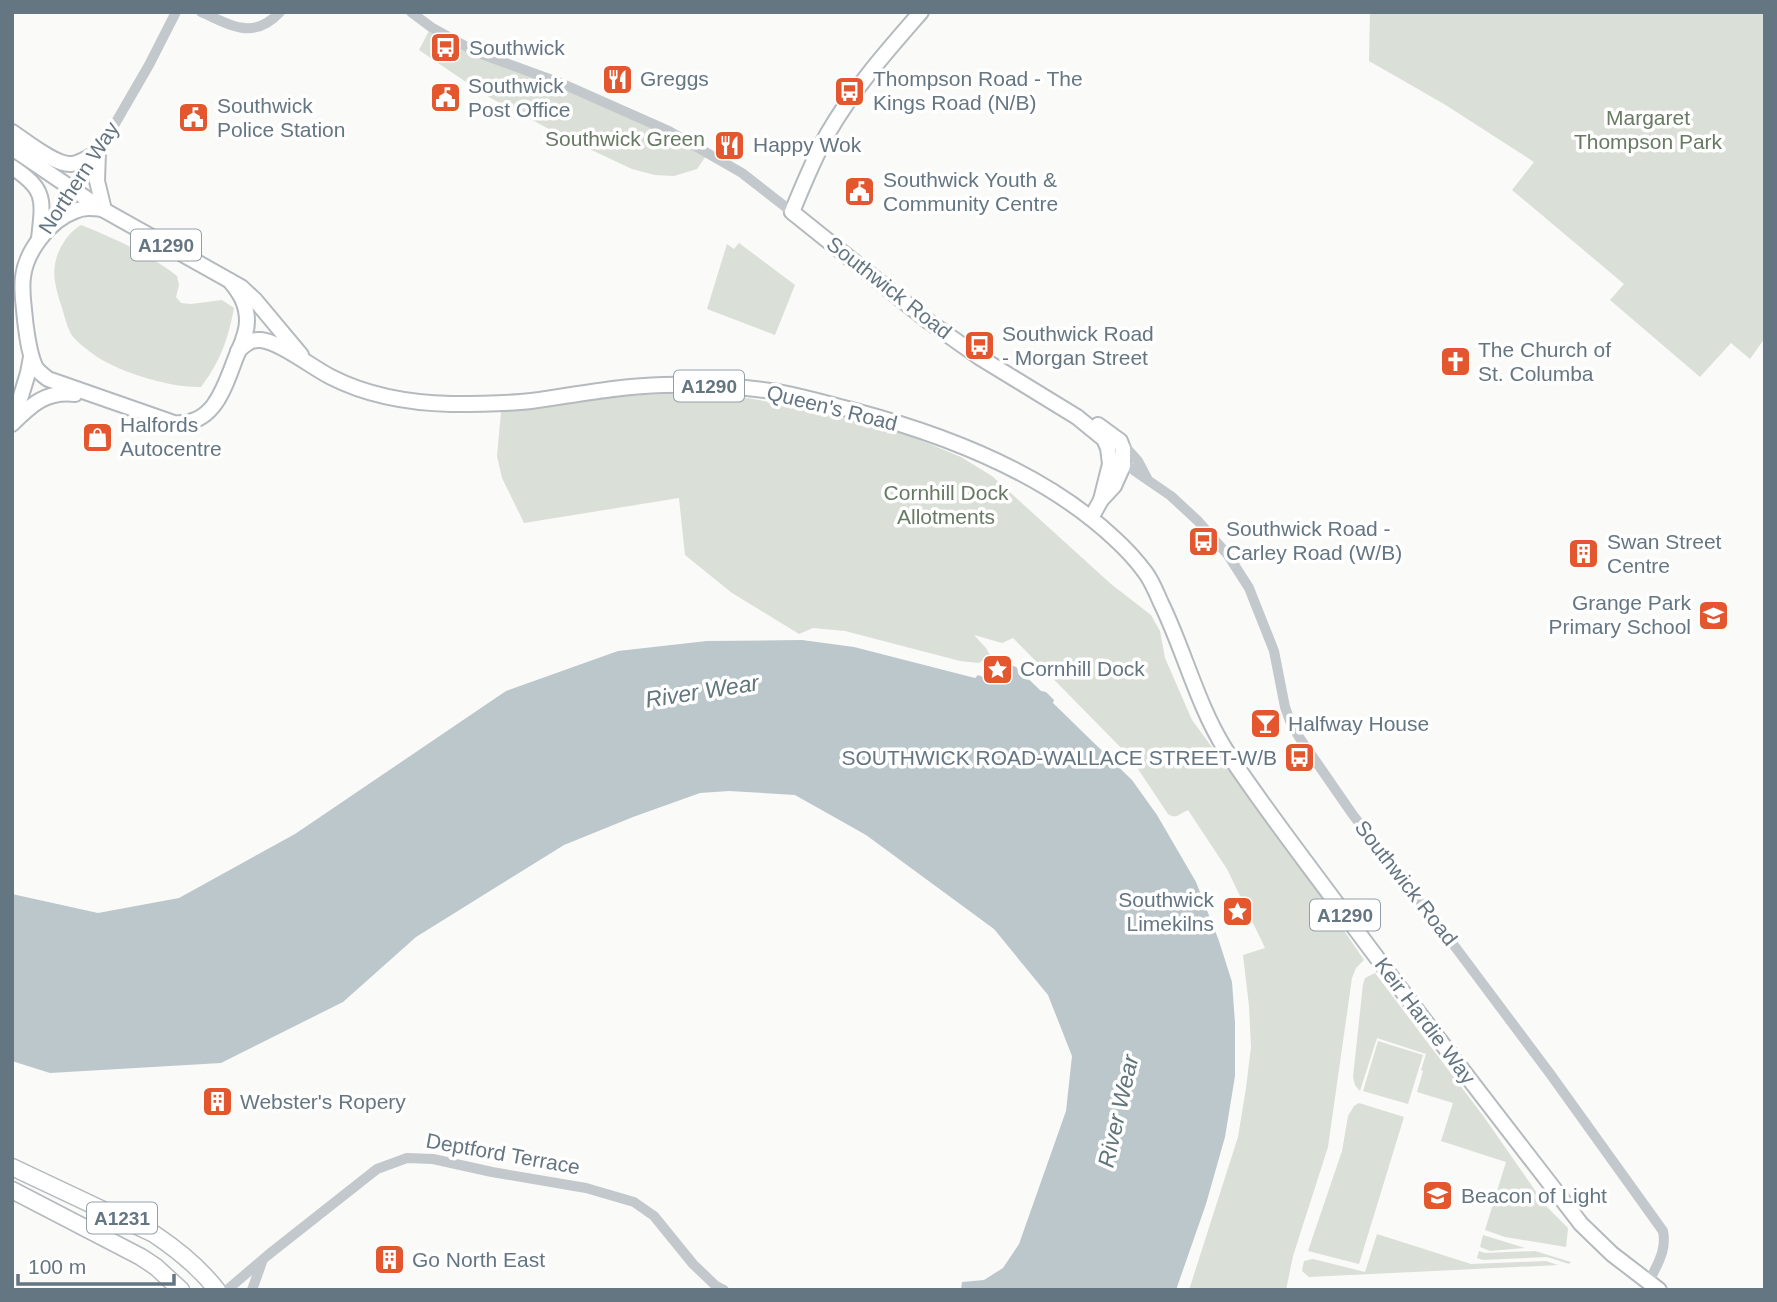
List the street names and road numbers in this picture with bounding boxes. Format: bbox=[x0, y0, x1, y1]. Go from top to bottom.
street label: Northern Way bbox=[34, 117, 124, 238]
road number: A1290 bbox=[131, 230, 201, 260]
street label: Southwick Road bbox=[822, 232, 956, 343]
road number: A1290 bbox=[674, 370, 744, 402]
street label: Queen's Road bbox=[765, 380, 900, 435]
street label: Southwick Road bbox=[1351, 816, 1462, 950]
road number: A1290 bbox=[1310, 900, 1380, 931]
street label: Keir Hardie Way bbox=[1370, 953, 1481, 1089]
street label: Deptford Terrace bbox=[424, 1129, 582, 1178]
road number: A1231 bbox=[87, 1202, 157, 1234]

